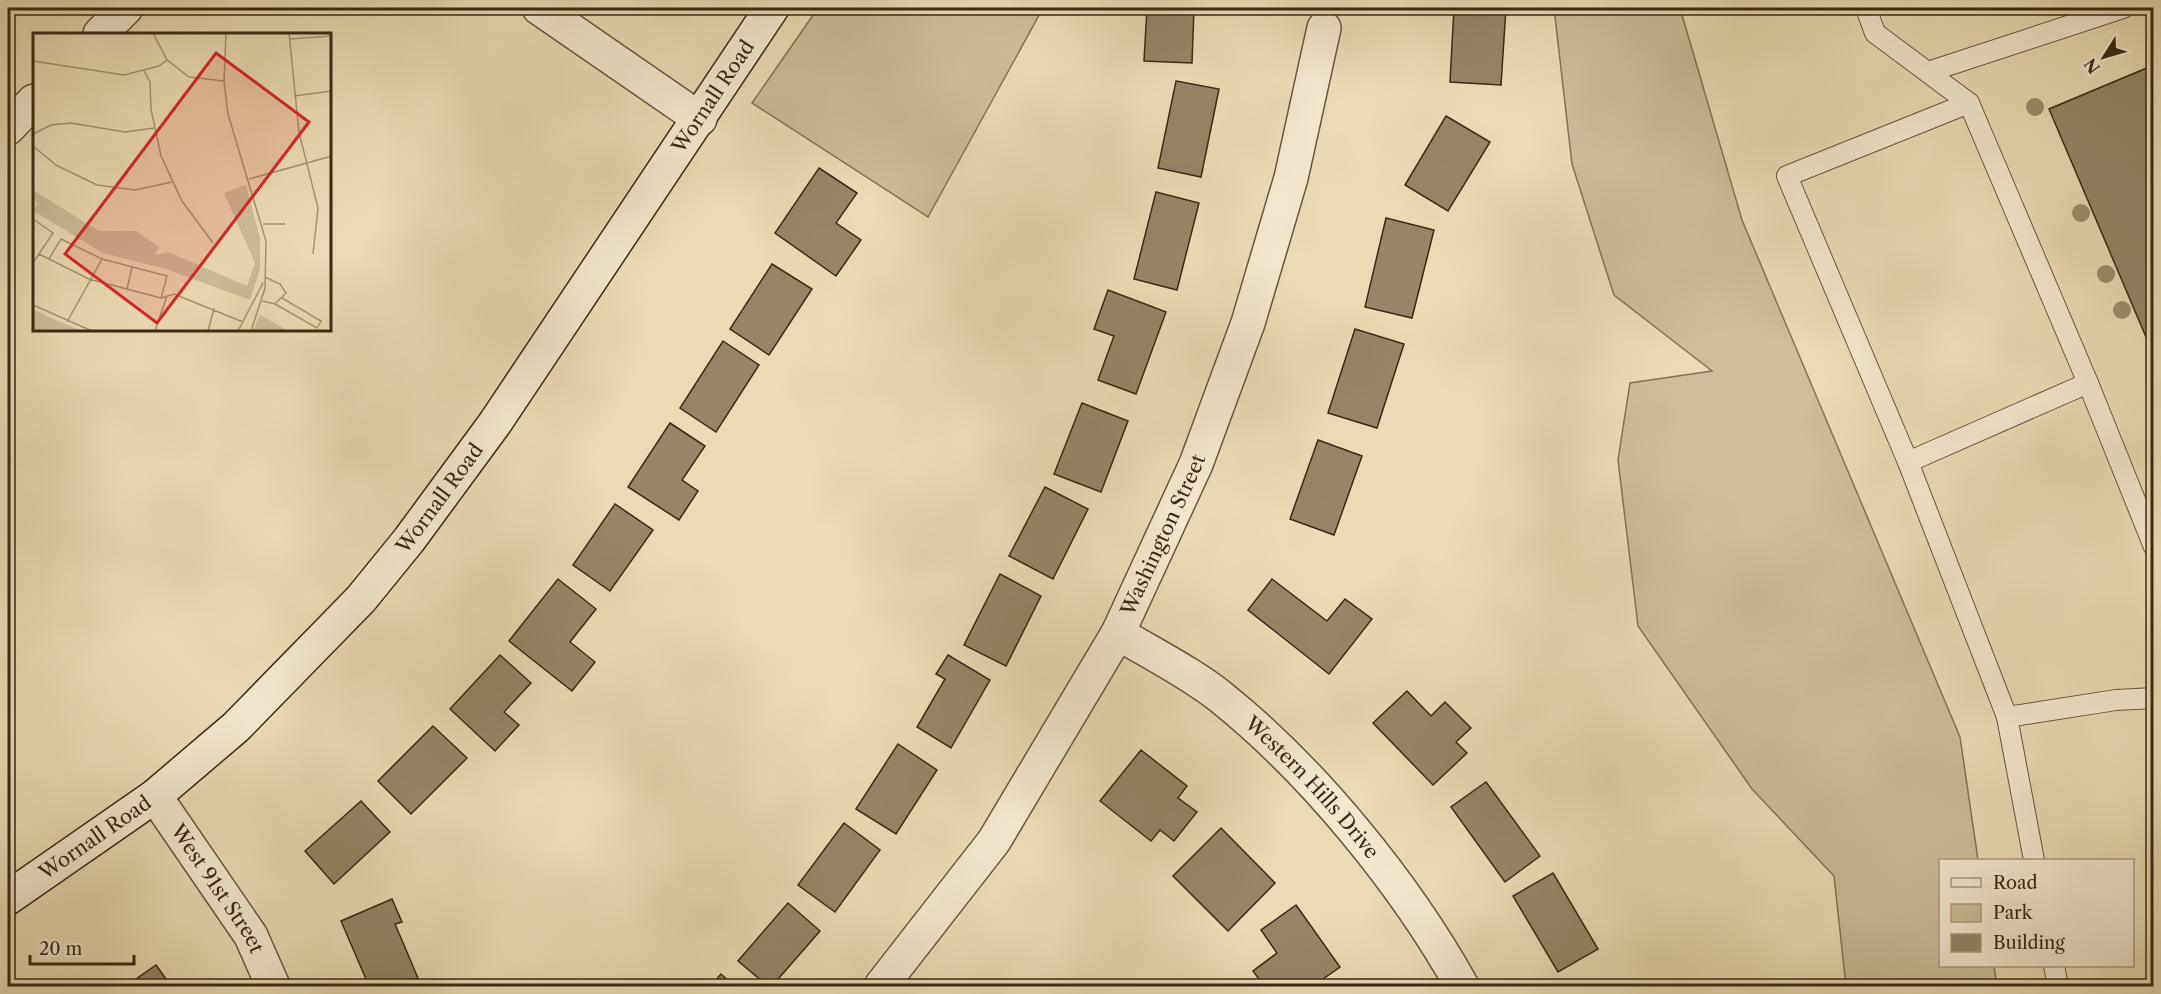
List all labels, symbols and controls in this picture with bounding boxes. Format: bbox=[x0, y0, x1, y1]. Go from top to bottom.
north arrow bbox=[2074, 27, 2134, 87]
inset map bbox=[33, 33, 332, 332]
street label: Wornall Road bbox=[666, 36, 759, 158]
text: N bbox=[2080, 54, 2104, 78]
street label: Wornall Road bbox=[390, 439, 488, 559]
street label: Washington Street bbox=[1115, 451, 1211, 620]
street label: Western Hills Drive bbox=[1240, 711, 1384, 863]
street label: Wornall Road bbox=[34, 790, 156, 885]
street label: West 91st Street bbox=[165, 819, 269, 957]
legend bbox=[1939, 859, 2134, 967]
text: Road bbox=[1993, 872, 2038, 894]
text: Park bbox=[1993, 902, 2034, 924]
scale bar bbox=[30, 928, 134, 966]
text: Building bbox=[1993, 932, 2065, 954]
text: 20 m bbox=[39, 938, 83, 960]

